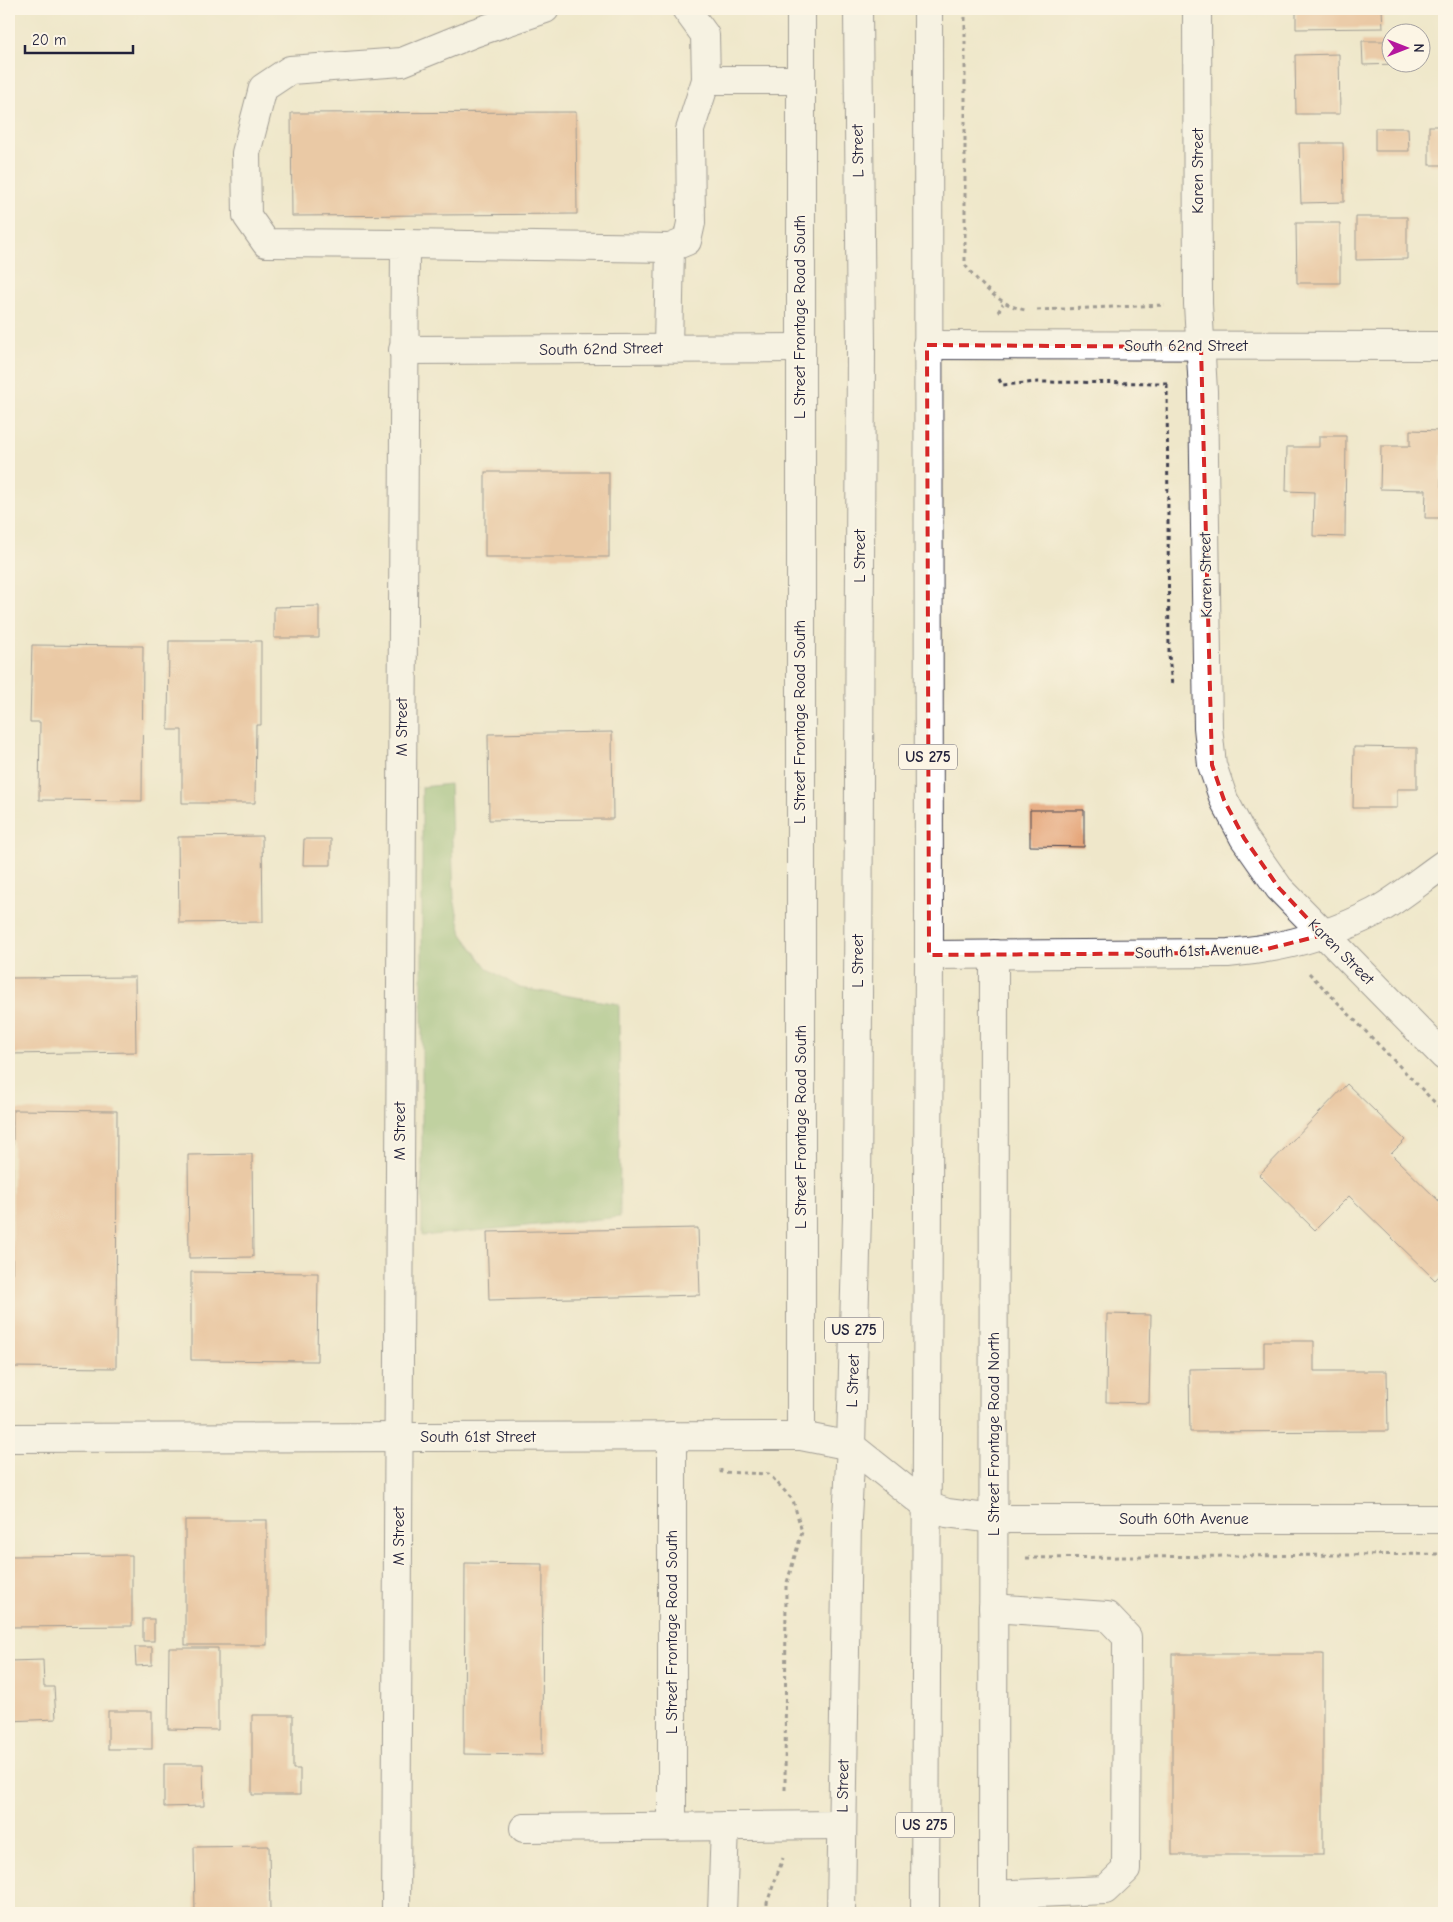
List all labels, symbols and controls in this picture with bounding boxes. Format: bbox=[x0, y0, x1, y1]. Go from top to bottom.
scale bar bbox=[25, 22, 132, 54]
north arrow bbox=[1380, 22, 1430, 72]
text: 20 m bbox=[32, 31, 66, 49]
text: N bbox=[1410, 43, 1427, 53]
street label: L Street bbox=[849, 124, 867, 178]
street label: Karen Street bbox=[1189, 128, 1207, 214]
street label: L Street Frontage Road South bbox=[791, 215, 809, 419]
street label: South 62nd Street bbox=[1124, 337, 1248, 355]
street label: South 62nd Street bbox=[539, 339, 663, 359]
street label: L Street bbox=[851, 529, 869, 583]
street label: Karen Street bbox=[1196, 532, 1216, 618]
street label: L Street Frontage Road South bbox=[791, 620, 809, 824]
street label: M Street bbox=[393, 697, 411, 756]
road number: US 275 bbox=[899, 744, 957, 770]
street label: Karen Street bbox=[1304, 915, 1378, 989]
street label: L Street bbox=[849, 934, 867, 988]
street label: South 61st Avenue bbox=[1135, 940, 1259, 962]
street label: L Street Frontage Road South bbox=[792, 1025, 810, 1229]
street label: M Street bbox=[391, 1101, 409, 1160]
road number: US 275 bbox=[825, 1318, 883, 1342]
street label: L Street Frontage Road North bbox=[985, 1332, 1003, 1536]
street label: L Street bbox=[843, 1354, 863, 1408]
street label: South 61st Street bbox=[420, 1428, 536, 1446]
street label: M Street bbox=[390, 1506, 408, 1565]
street label: South 60th Avenue bbox=[1119, 1510, 1249, 1528]
street label: L Street Frontage Road South bbox=[663, 1530, 681, 1734]
street label: L Street bbox=[834, 1759, 852, 1813]
road number: US 275 bbox=[896, 1812, 954, 1838]

